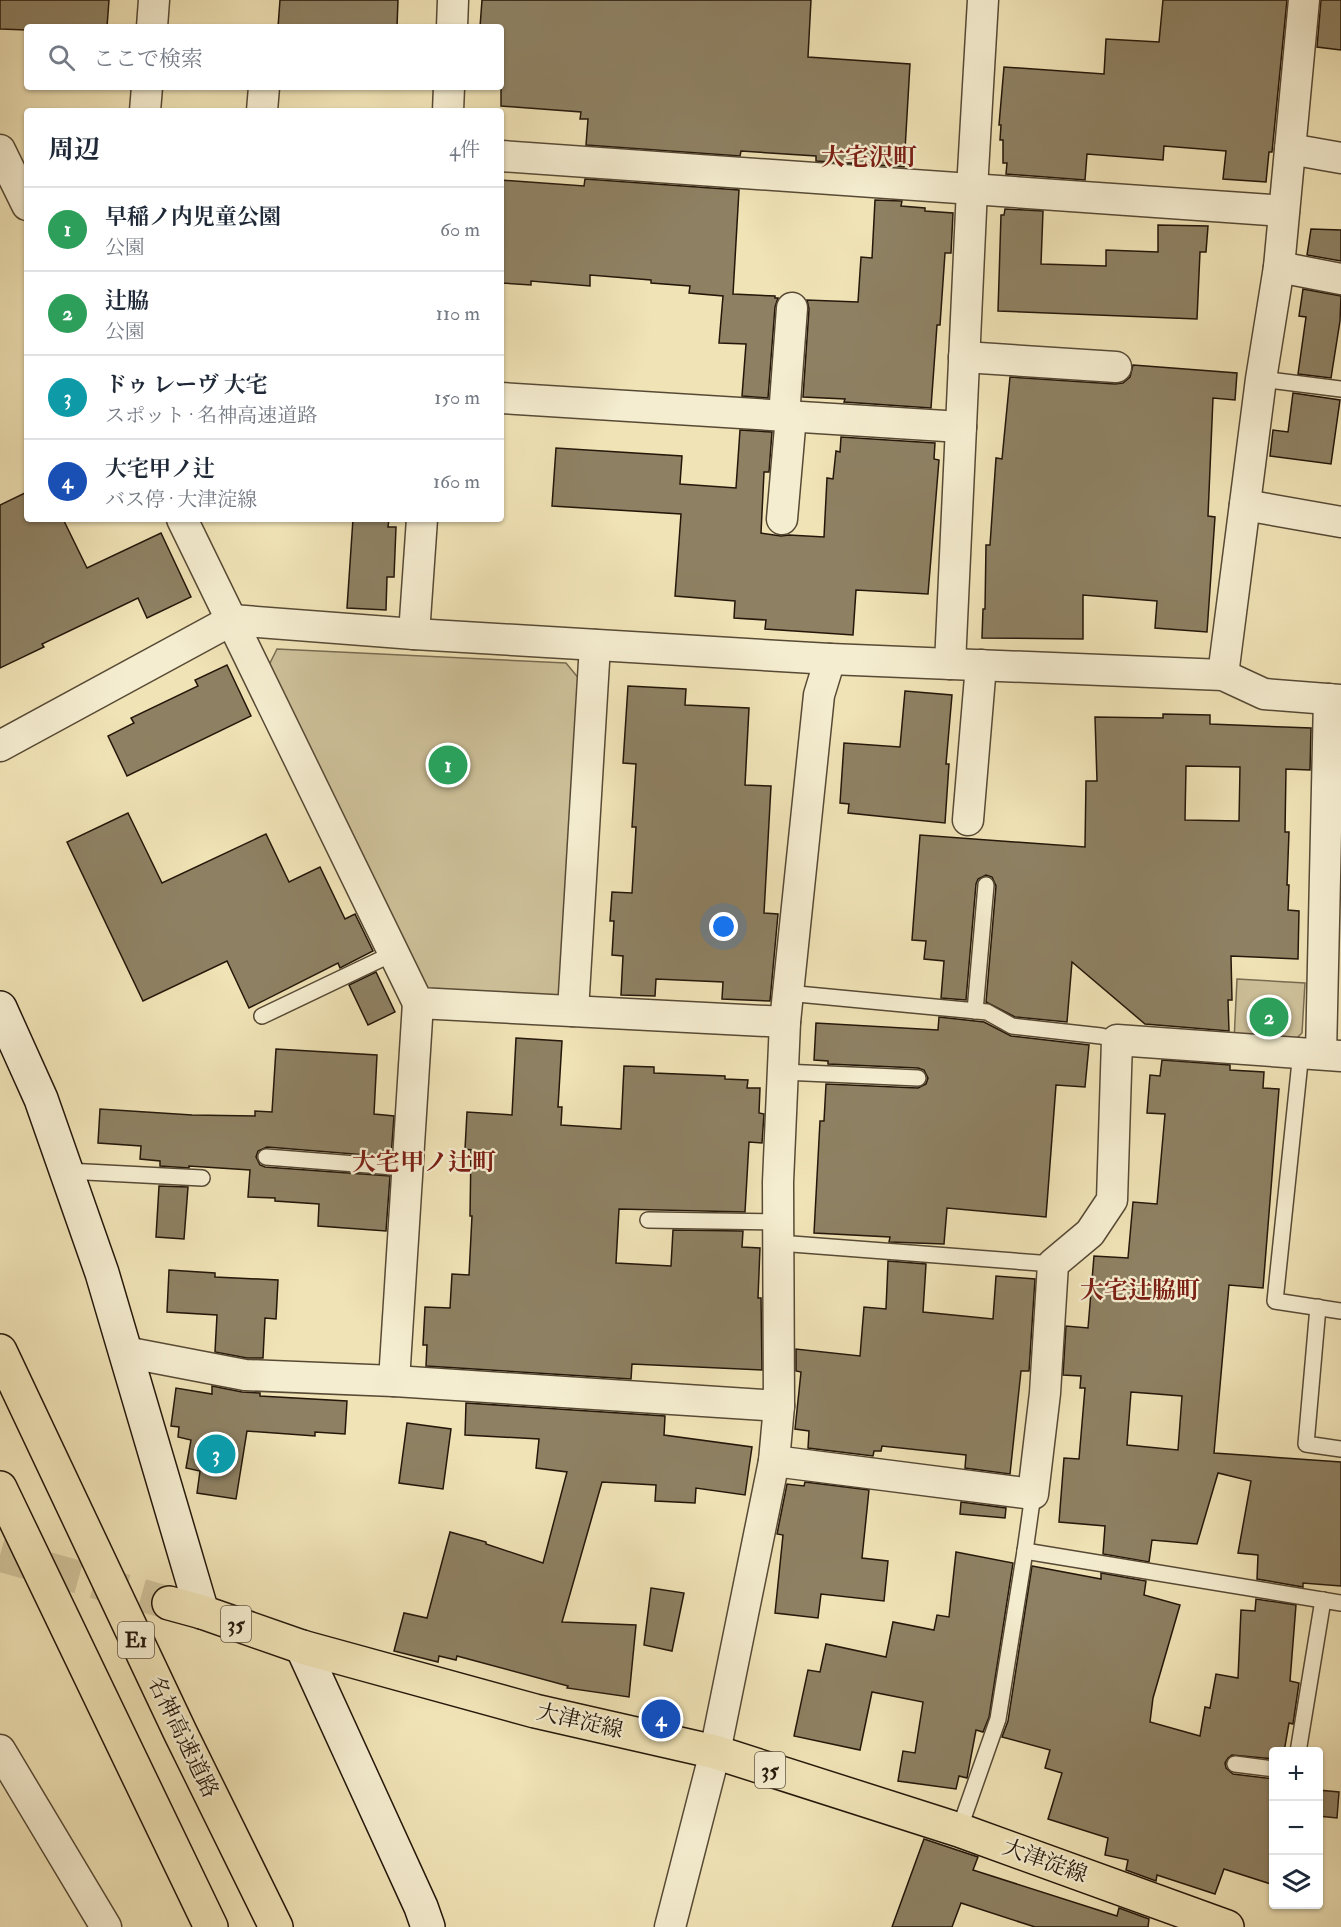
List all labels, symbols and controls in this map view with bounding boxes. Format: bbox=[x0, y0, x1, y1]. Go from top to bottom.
search box bbox=[24, 24, 504, 90]
icon: search bbox=[45, 41, 78, 74]
text: ここで検索 bbox=[93, 45, 203, 73]
text: 周辺 bbox=[48, 134, 100, 166]
text: 4件 bbox=[449, 137, 480, 162]
district label: 大宅沢町 bbox=[821, 142, 917, 173]
text: 早稲ノ内児童公園 bbox=[105, 203, 281, 231]
text: 1 bbox=[64, 217, 71, 242]
text: 60 m bbox=[440, 217, 480, 242]
text: 公園 bbox=[105, 235, 145, 260]
text: 辻脇 bbox=[105, 287, 149, 315]
text: 2 bbox=[62, 301, 73, 326]
text: 110 m bbox=[436, 301, 480, 326]
text: 公園 bbox=[105, 319, 145, 344]
text: ドゥ レーヴ 大宅 bbox=[105, 371, 268, 399]
text: 3 bbox=[64, 385, 71, 410]
text: 150 m bbox=[434, 385, 480, 410]
text: スポット · 名神高速道路 bbox=[105, 403, 317, 428]
text: 大宅甲ノ辻 bbox=[105, 455, 215, 483]
text: 4 bbox=[62, 469, 73, 494]
text: 160 m bbox=[433, 469, 480, 494]
text: バス停 · 大津淀線 bbox=[105, 487, 257, 512]
pin: 1 bbox=[428, 742, 468, 788]
your location bbox=[709, 912, 738, 941]
pin: 2 bbox=[1250, 994, 1288, 1040]
district label: 大宅甲ノ辻町 bbox=[352, 1147, 496, 1178]
district label: 大宅辻脇町 bbox=[1080, 1275, 1200, 1306]
pin: 3 bbox=[196, 1432, 236, 1476]
road number: 35 bbox=[221, 1606, 251, 1642]
road number: E1 bbox=[118, 1622, 154, 1658]
street label: 名神高速道路 bbox=[141, 1672, 225, 1802]
pin: 4 bbox=[642, 1696, 680, 1742]
street label: 大津淀線 bbox=[534, 1697, 626, 1745]
map controls bbox=[1269, 1747, 1323, 1909]
button: + bbox=[1269, 1747, 1323, 1801]
road number: 35 bbox=[755, 1752, 785, 1788]
button: − bbox=[1269, 1801, 1323, 1855]
street label: 大津淀線 bbox=[999, 1833, 1091, 1889]
button: layers bbox=[1269, 1855, 1323, 1909]

